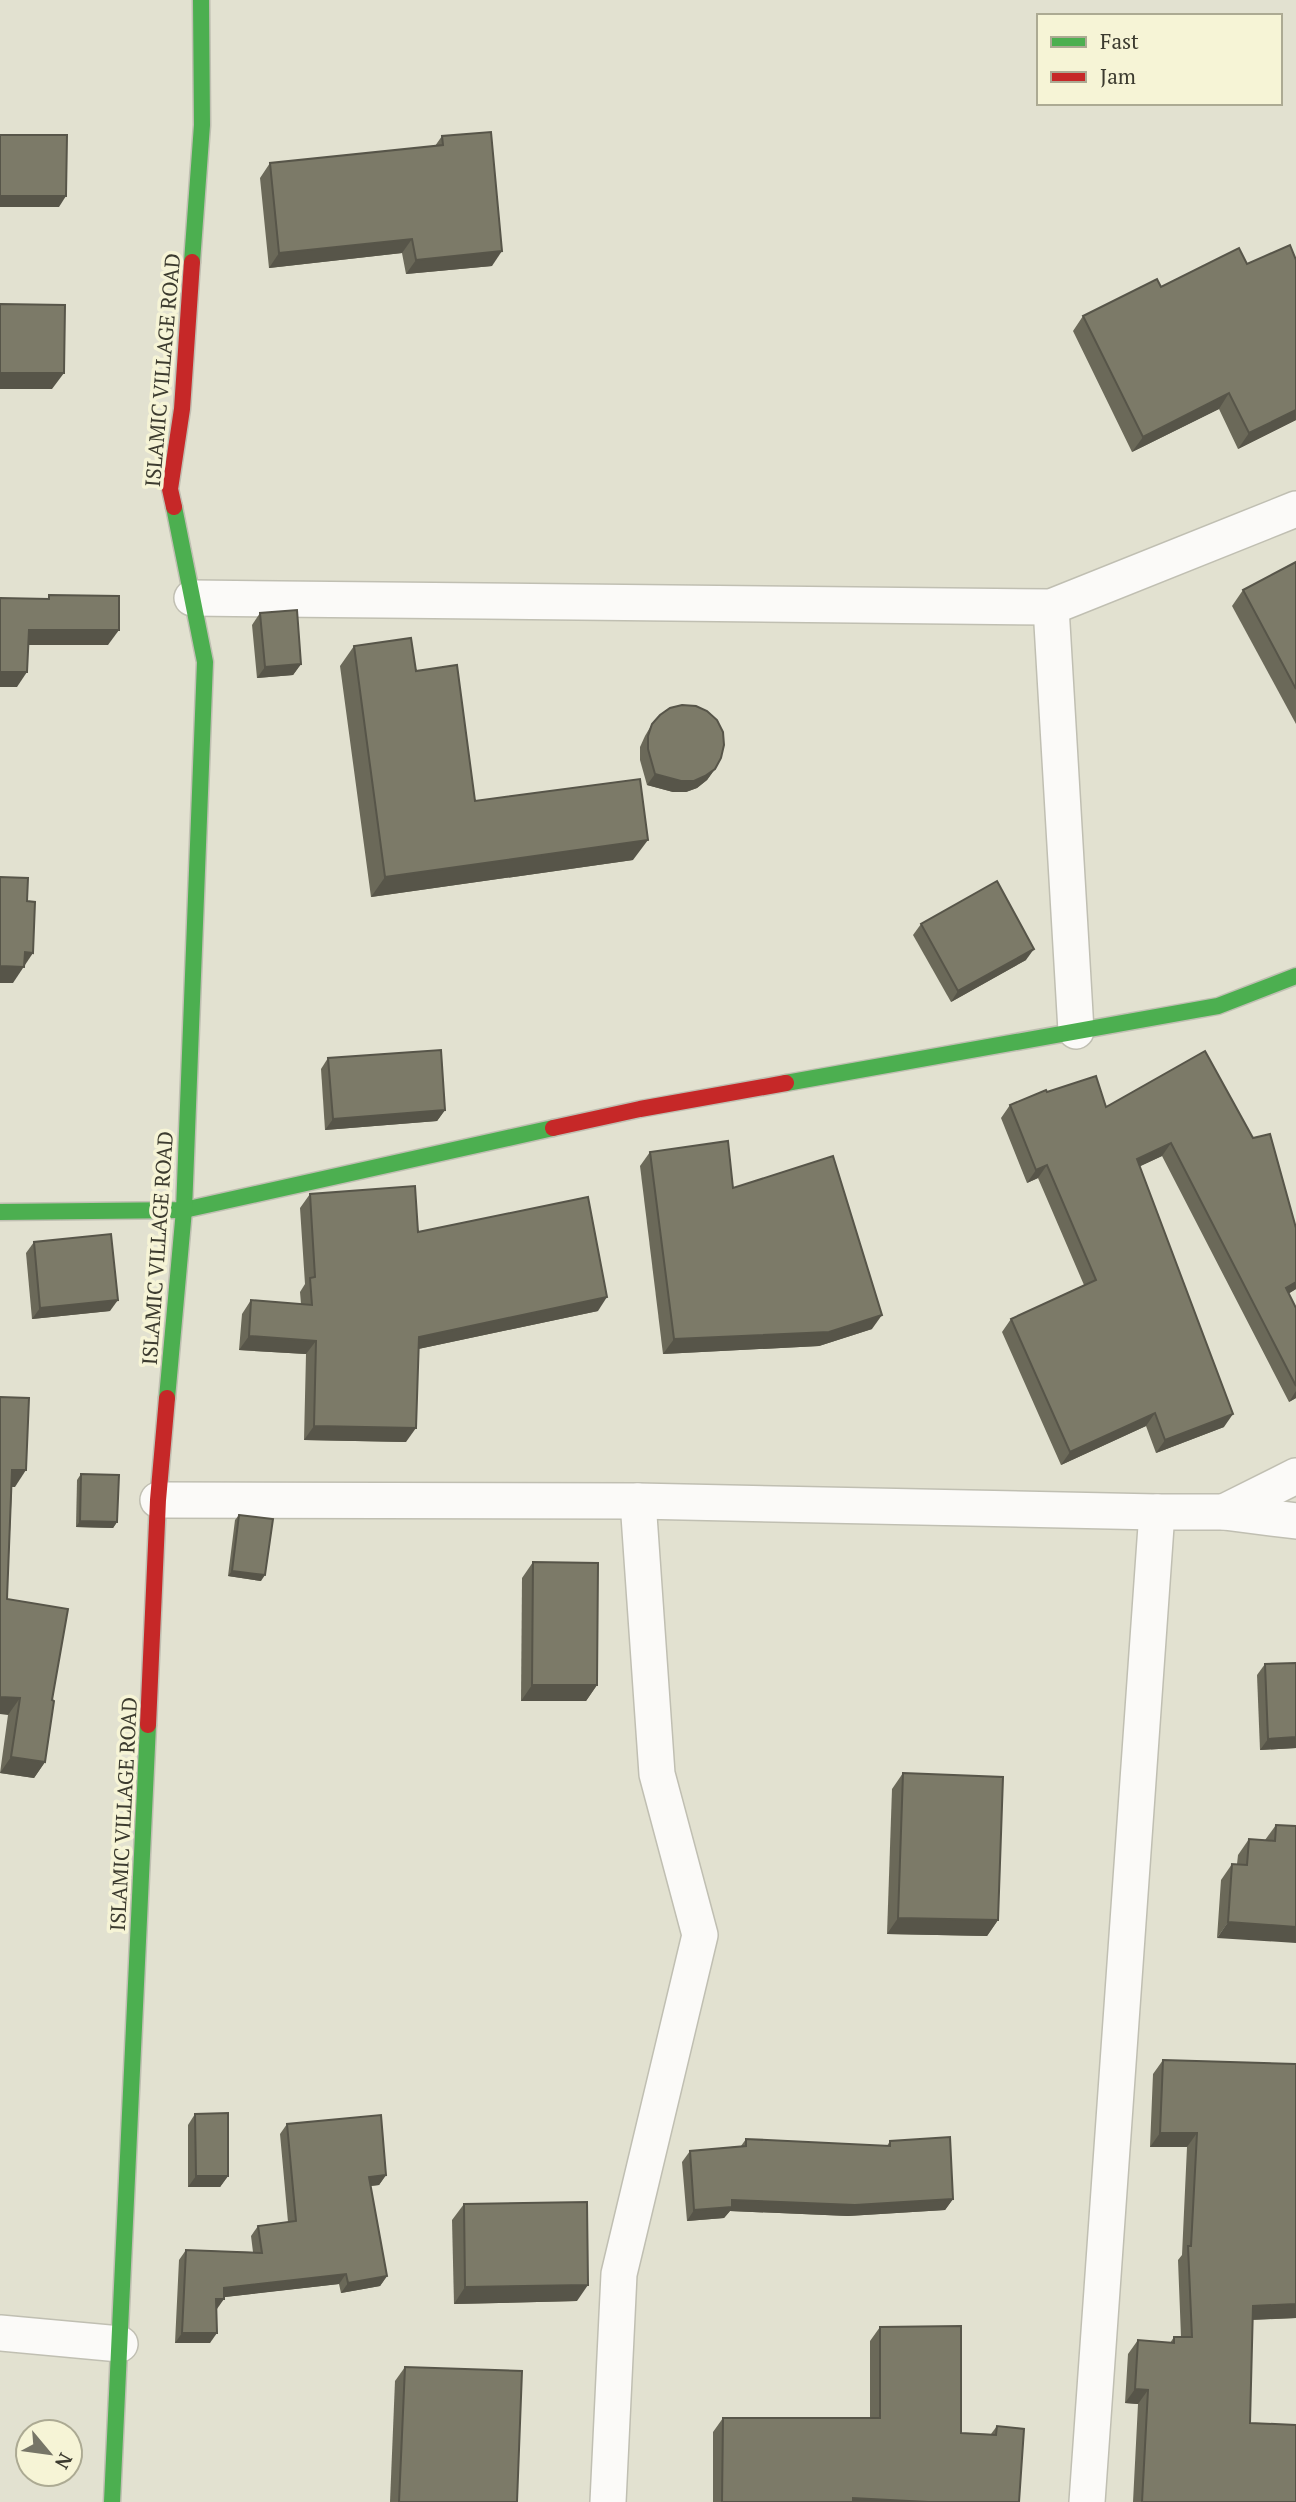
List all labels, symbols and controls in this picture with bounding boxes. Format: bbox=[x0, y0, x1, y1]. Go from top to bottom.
legend bbox=[1037, 14, 1282, 105]
text: Fast bbox=[1100, 27, 1139, 55]
text: Jam bbox=[1100, 62, 1136, 90]
street label: ISLAMIC VILLAGE ROAD bbox=[138, 252, 186, 488]
street label: ISLAMIC VILLAGE ROAD bbox=[135, 1130, 179, 1366]
street label: ISLAMIC VILLAGE ROAD bbox=[103, 1696, 143, 1932]
north arrow bbox=[14, 2418, 84, 2488]
text: N bbox=[50, 2449, 79, 2474]

